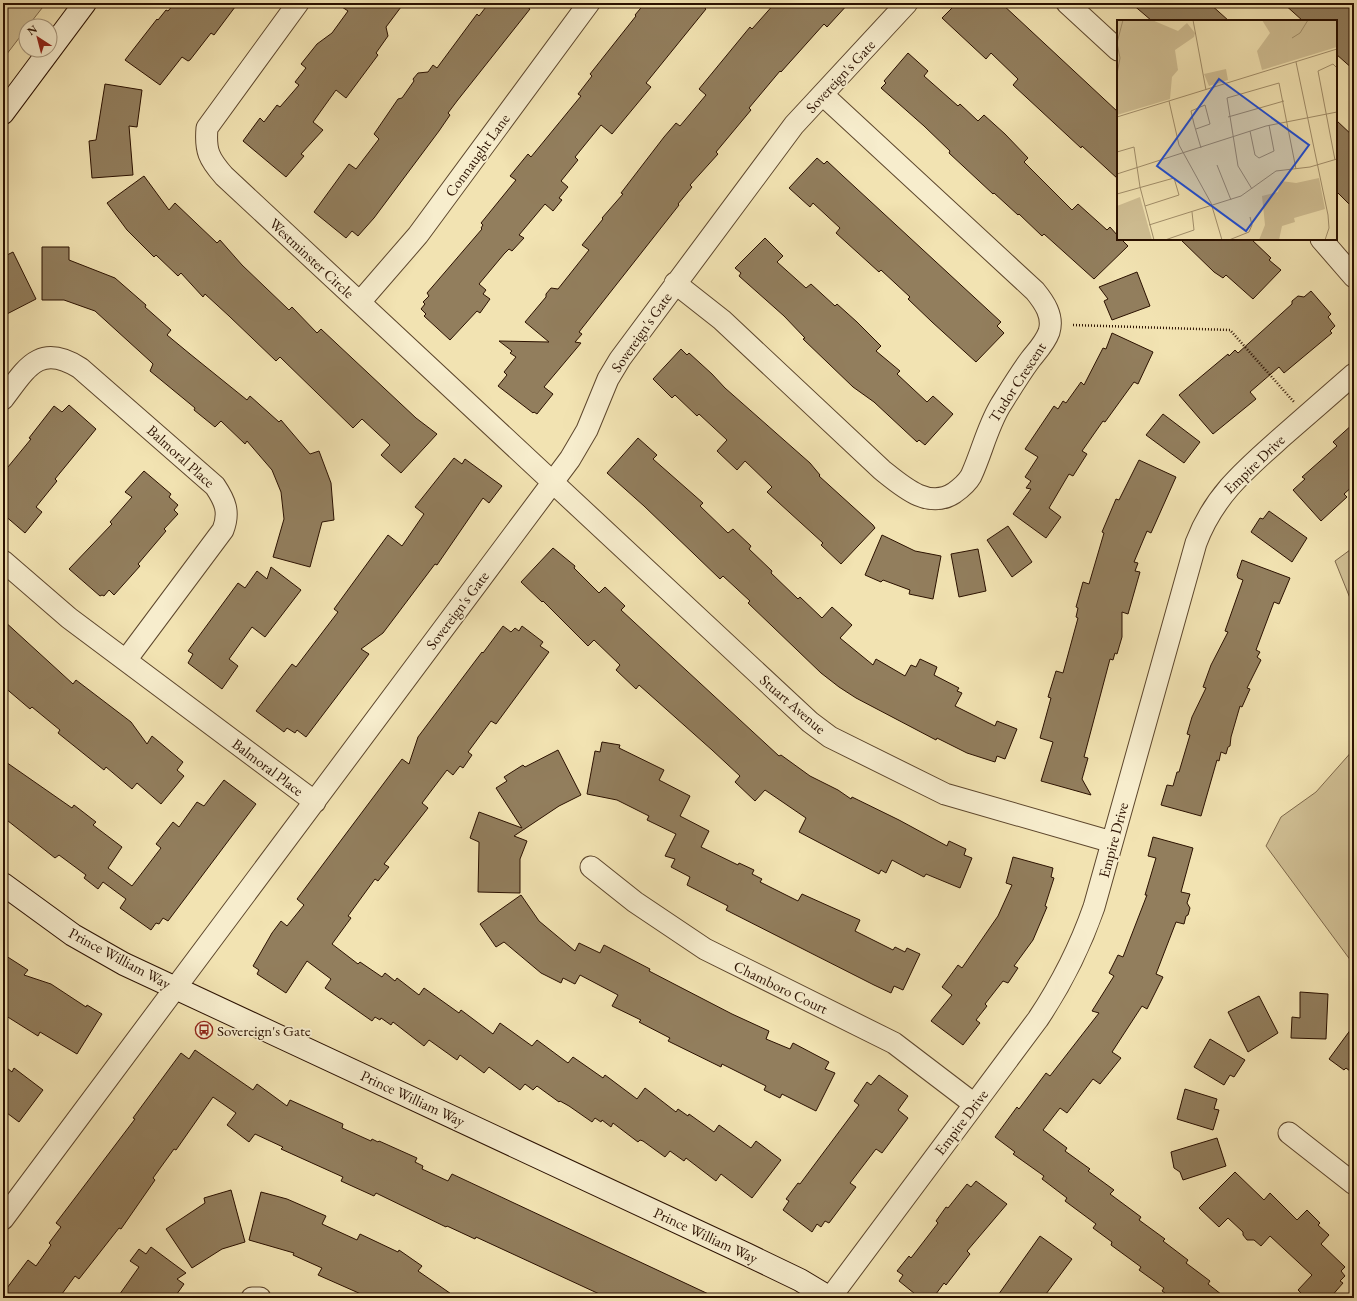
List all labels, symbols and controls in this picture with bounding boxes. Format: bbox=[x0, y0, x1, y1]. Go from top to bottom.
north arrow bbox=[18, 18, 58, 58]
inset map bbox=[1117, 20, 1337, 240]
text: N bbox=[24, 22, 40, 38]
street label: Sovereign's Gate bbox=[801, 35, 879, 117]
street label: Connaught Lane bbox=[440, 110, 514, 200]
street label: Westminster Circle bbox=[266, 214, 359, 302]
street label: Sovereign's Gate bbox=[606, 288, 676, 376]
street label: Tudor Crescent bbox=[984, 338, 1050, 426]
street label: Balmoral Place bbox=[143, 421, 219, 491]
street label: Empire Drive bbox=[1220, 430, 1289, 498]
street label: Sovereign's Gate bbox=[421, 567, 493, 653]
street label: Stuart Avenue bbox=[756, 670, 830, 738]
street label: Balmoral Place bbox=[228, 734, 308, 800]
street label: Empire Drive bbox=[1094, 800, 1132, 880]
street label: Prince William Way bbox=[66, 923, 175, 993]
street label: Chamboro Court bbox=[731, 956, 831, 1018]
bus stop icon: Sovereign's Gate bbox=[194, 1020, 214, 1040]
place label: Sovereign's Gate bbox=[217, 1021, 311, 1040]
street label: Prince William Way bbox=[358, 1066, 469, 1131]
street label: Empire Drive bbox=[930, 1085, 992, 1159]
street label: Prince William Way bbox=[651, 1203, 762, 1268]

